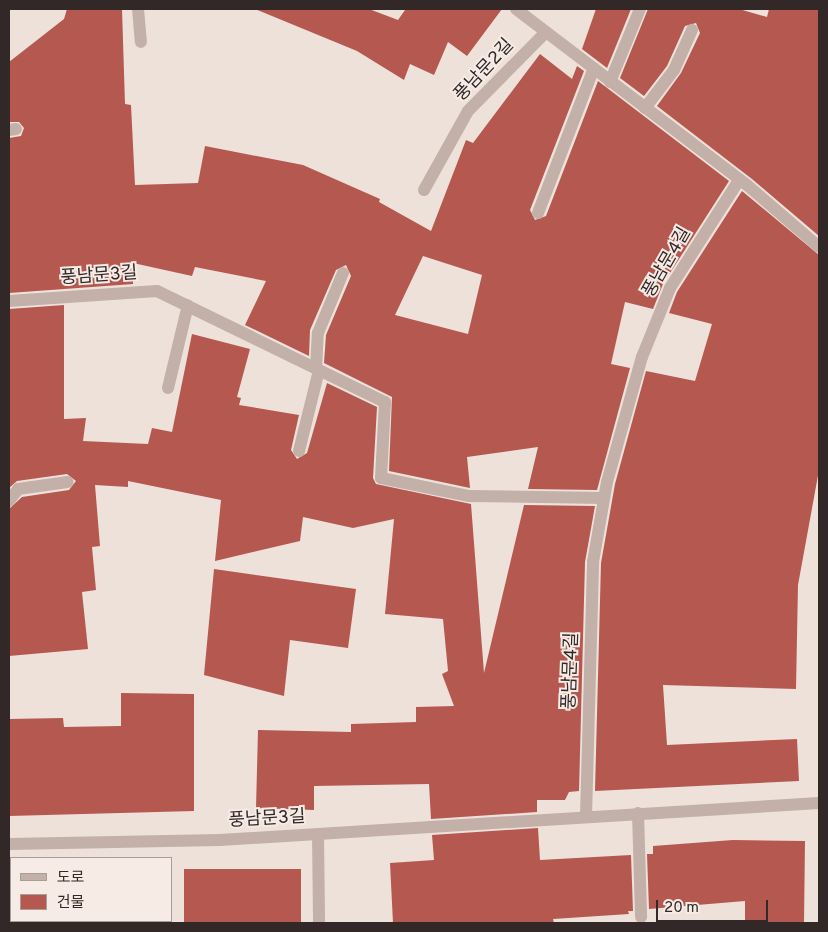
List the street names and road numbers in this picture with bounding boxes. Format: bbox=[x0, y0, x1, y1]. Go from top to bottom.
street label: 풍남문2길 bbox=[451, 35, 519, 107]
street label: 풍남문4길 bbox=[639, 224, 697, 302]
street label: 풍남문3길 bbox=[60, 264, 138, 290]
street label: 풍남문4길 bbox=[560, 632, 584, 710]
street label: 풍남문3길 bbox=[228, 807, 306, 833]

